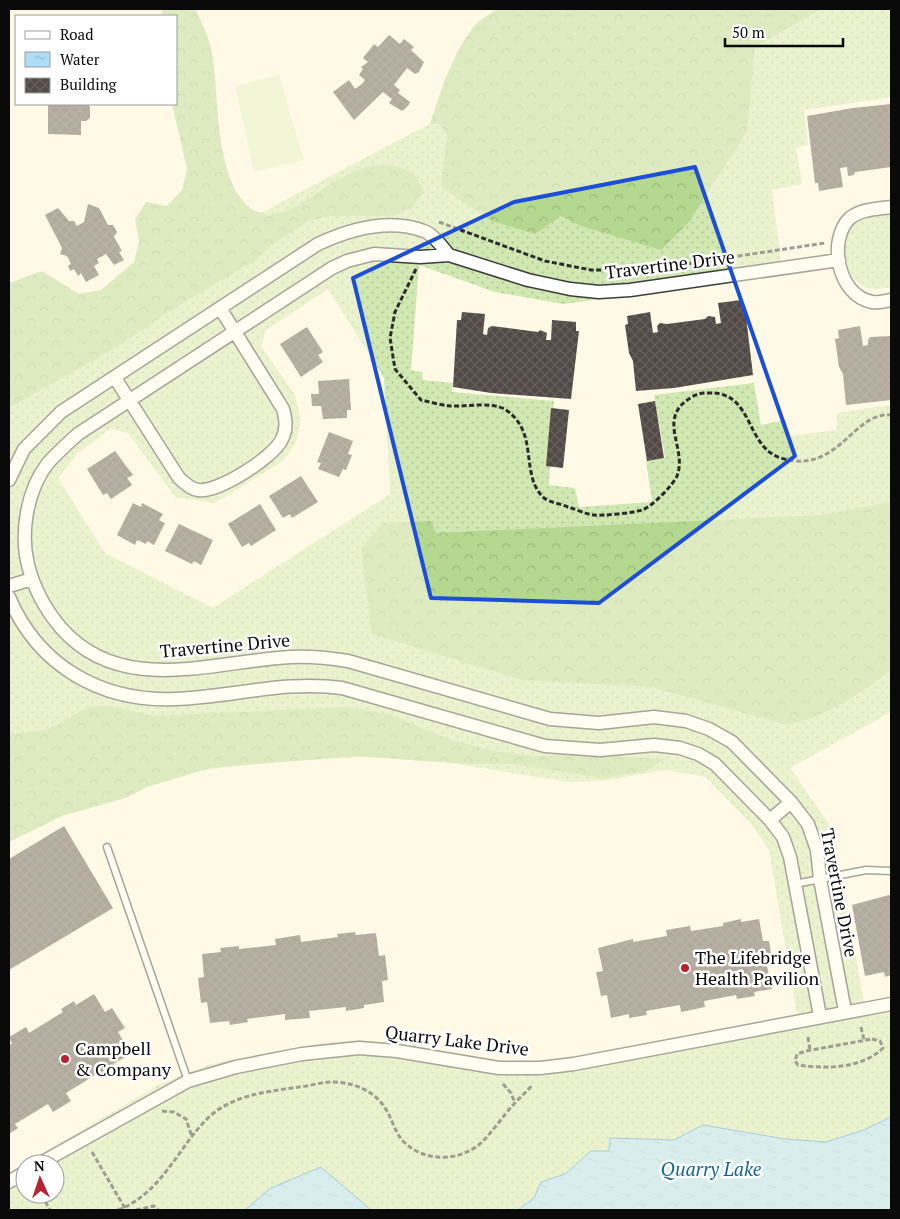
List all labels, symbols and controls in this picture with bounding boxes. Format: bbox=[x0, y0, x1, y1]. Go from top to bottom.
legend bbox=[15, 15, 178, 105]
scale bar bbox=[725, 15, 842, 47]
text: 50 m bbox=[732, 22, 765, 42]
text: Road bbox=[60, 24, 93, 44]
text: Water bbox=[60, 49, 100, 69]
text: Building bbox=[60, 74, 118, 94]
street label: Travertine Drive bbox=[604, 244, 736, 284]
street label: Travertine Drive bbox=[159, 627, 291, 663]
street label: Travertine Drive bbox=[816, 826, 864, 959]
place label: The Lifebridge Health Pavilion bbox=[695, 945, 819, 990]
marker: The Lifebridge Health Pavilion bbox=[679, 962, 691, 974]
street label: Quarry Lake Drive bbox=[384, 1019, 530, 1061]
place label: Campbell & Company bbox=[75, 1036, 172, 1081]
marker: Campbell & Company bbox=[59, 1053, 71, 1065]
north arrow bbox=[15, 1154, 65, 1204]
text: N bbox=[33, 1156, 45, 1175]
water label: Quarry Lake bbox=[661, 1156, 762, 1181]

